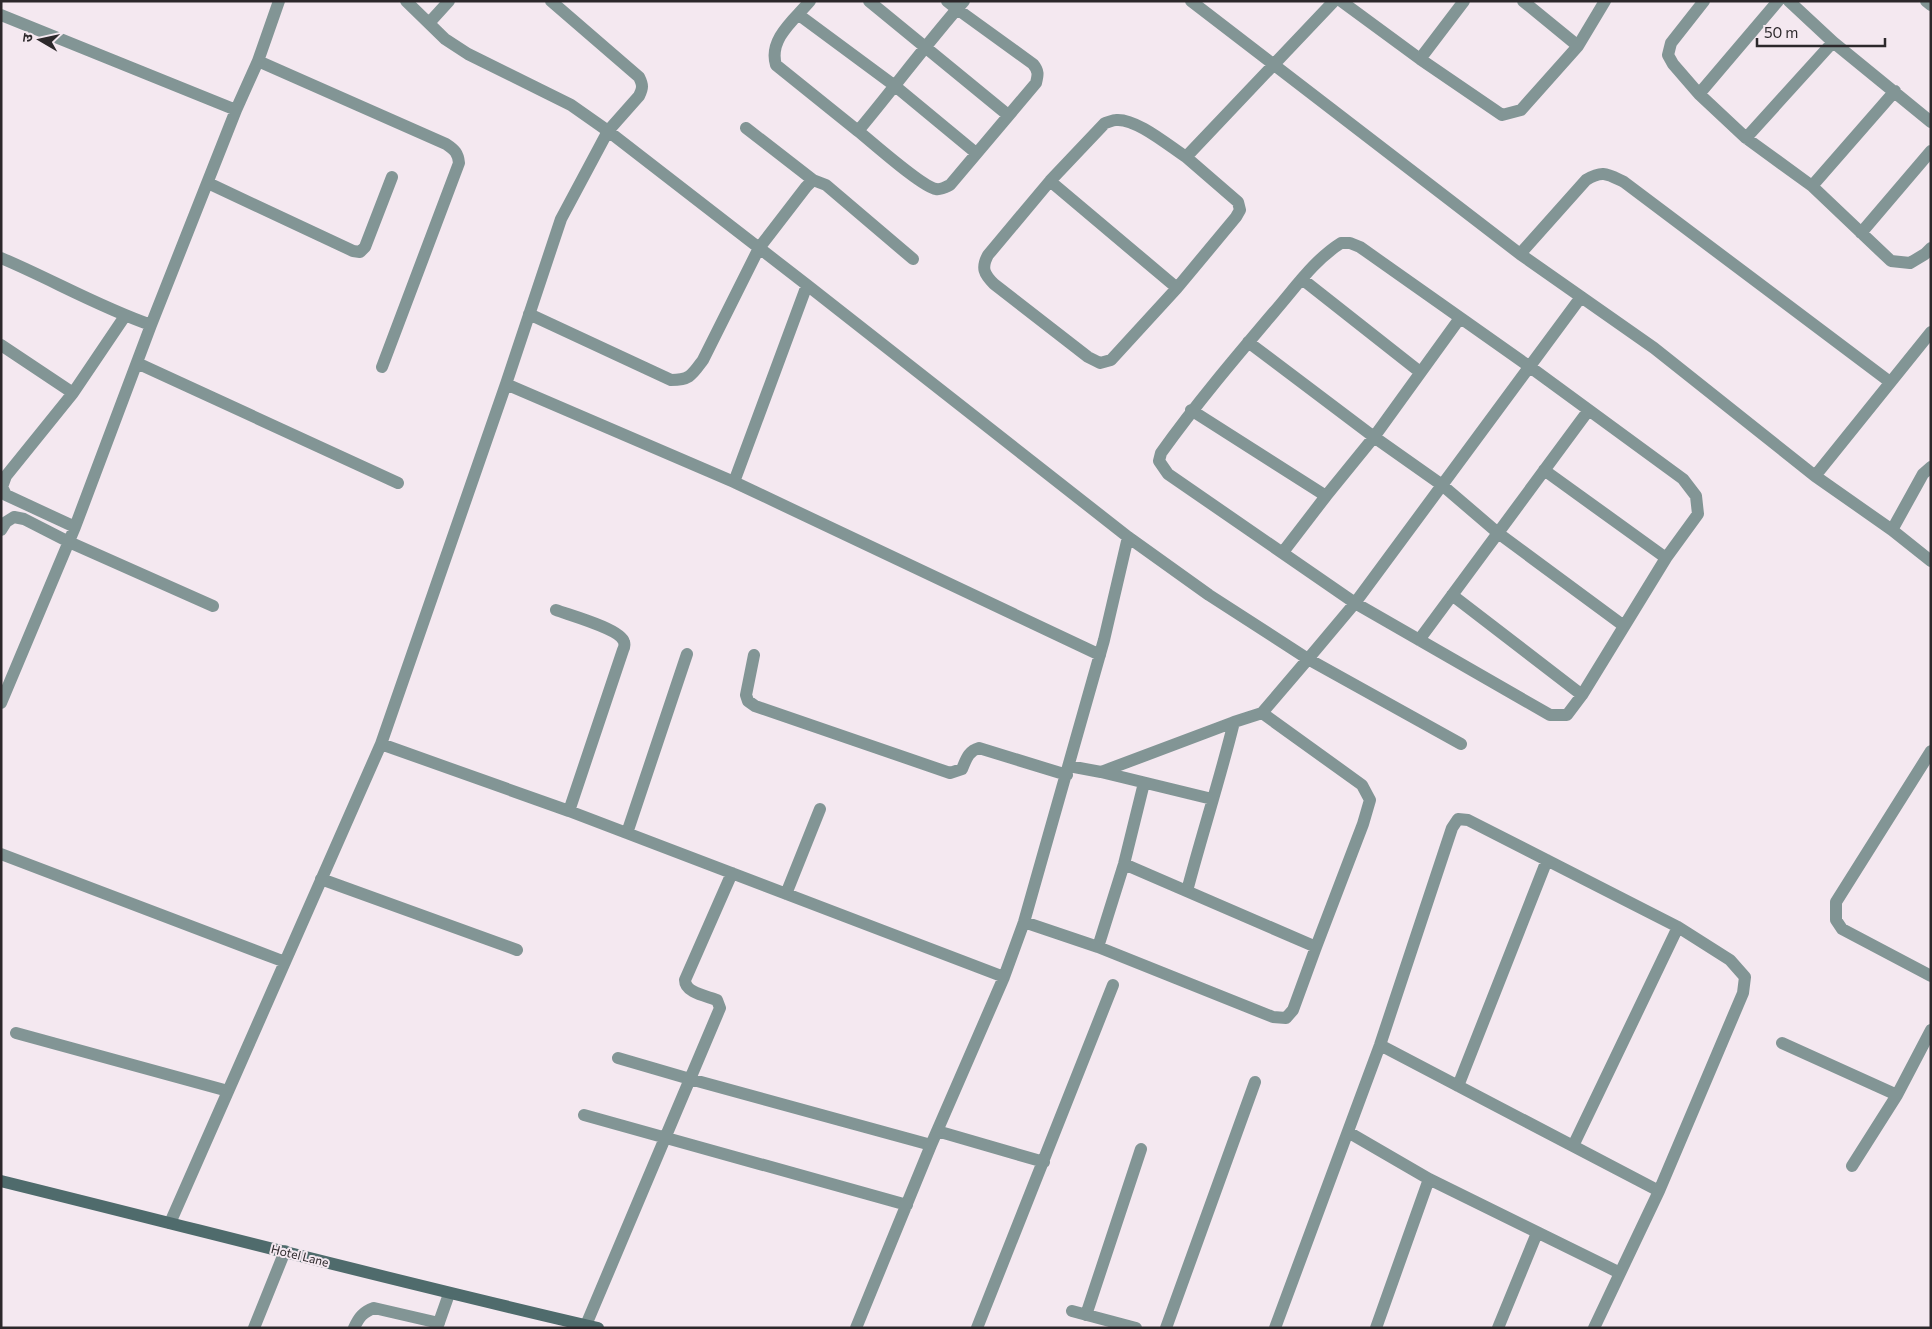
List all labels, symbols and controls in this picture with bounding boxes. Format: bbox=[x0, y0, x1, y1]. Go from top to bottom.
north arrow bbox=[15, 15, 65, 65]
scale bar bbox=[1757, 15, 1884, 47]
text: 50 m bbox=[1764, 23, 1798, 41]
text: उ bbox=[18, 32, 36, 43]
street label: Hotel Lane bbox=[270, 1241, 330, 1269]

